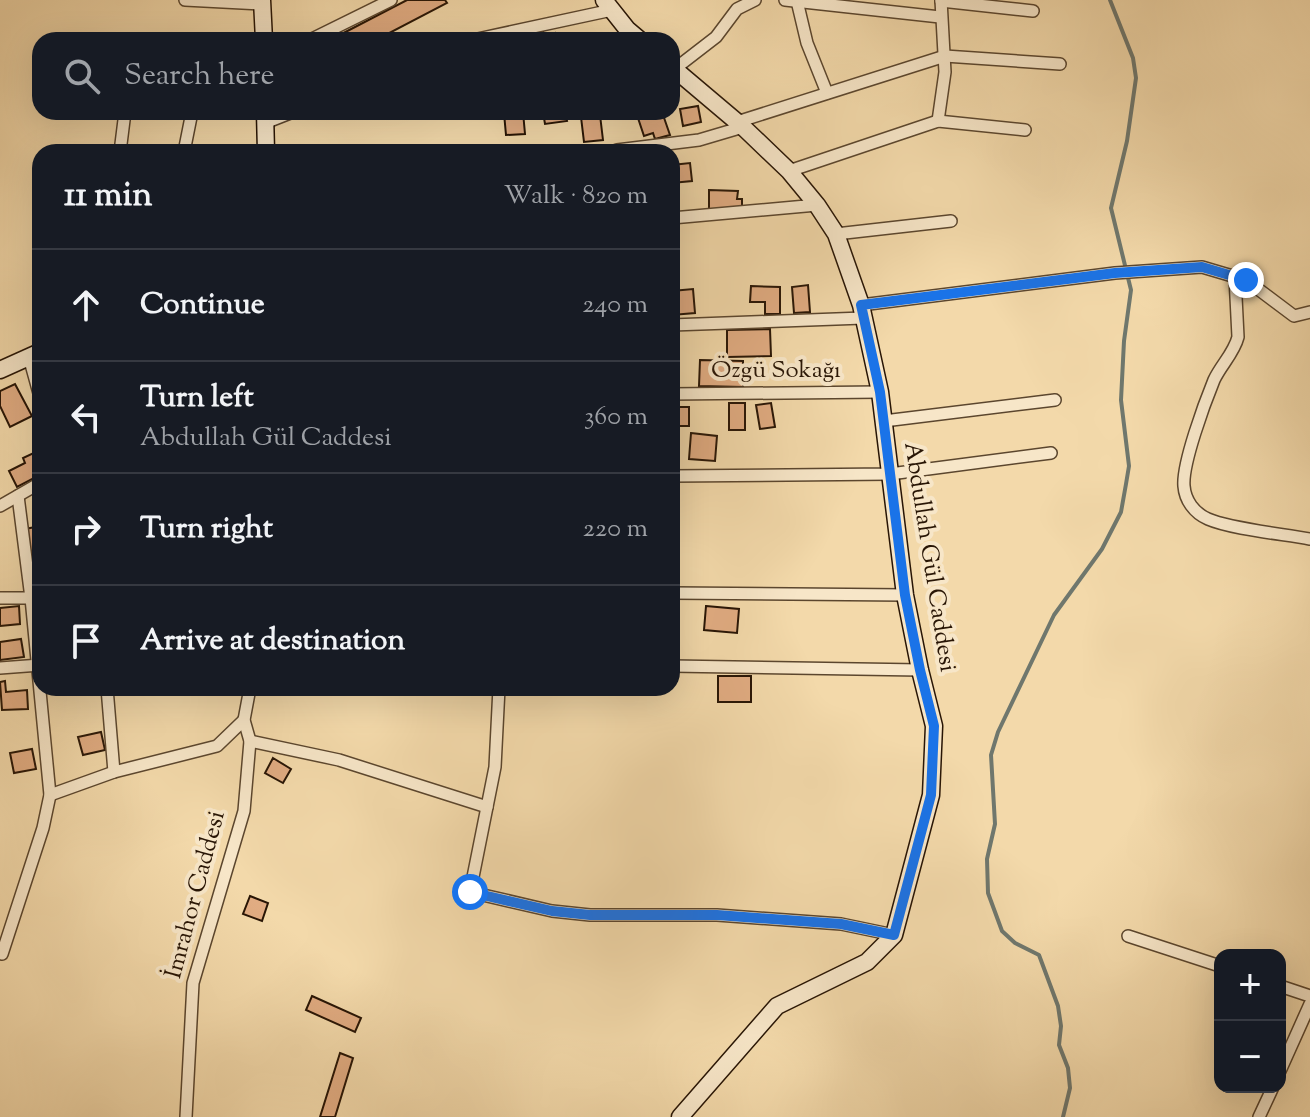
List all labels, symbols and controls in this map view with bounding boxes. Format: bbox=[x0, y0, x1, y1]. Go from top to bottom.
search box bbox=[32, 32, 680, 120]
icon: search bbox=[60, 54, 104, 98]
text: Search here bbox=[124, 55, 274, 98]
text: 11 min bbox=[64, 172, 152, 221]
text: Walk · 820 m bbox=[504, 178, 648, 215]
route end bbox=[1228, 262, 1264, 298]
icon: ahead bbox=[64, 283, 108, 327]
text: Continue bbox=[140, 284, 265, 327]
text: 240 m bbox=[582, 287, 648, 324]
street label: Özgü Sokağı bbox=[711, 354, 841, 388]
text: Turn left bbox=[140, 377, 254, 420]
icon: left bbox=[64, 395, 108, 439]
text: 360 m bbox=[584, 399, 648, 436]
text: Abdullah Gül Caddesi bbox=[140, 420, 392, 457]
street label: Abdullah Gül Caddesi bbox=[894, 440, 964, 675]
icon: right bbox=[64, 507, 108, 551]
text: Turn right bbox=[140, 508, 273, 551]
text: 220 m bbox=[583, 511, 648, 548]
icon: arrive bbox=[64, 619, 108, 663]
text: Arrive at destination bbox=[140, 620, 405, 663]
street label: İmrahor Caddesi bbox=[157, 807, 235, 983]
route start bbox=[452, 874, 488, 910]
map controls bbox=[1214, 949, 1286, 1093]
button: + bbox=[1214, 949, 1286, 1021]
button: − bbox=[1214, 1021, 1286, 1093]

